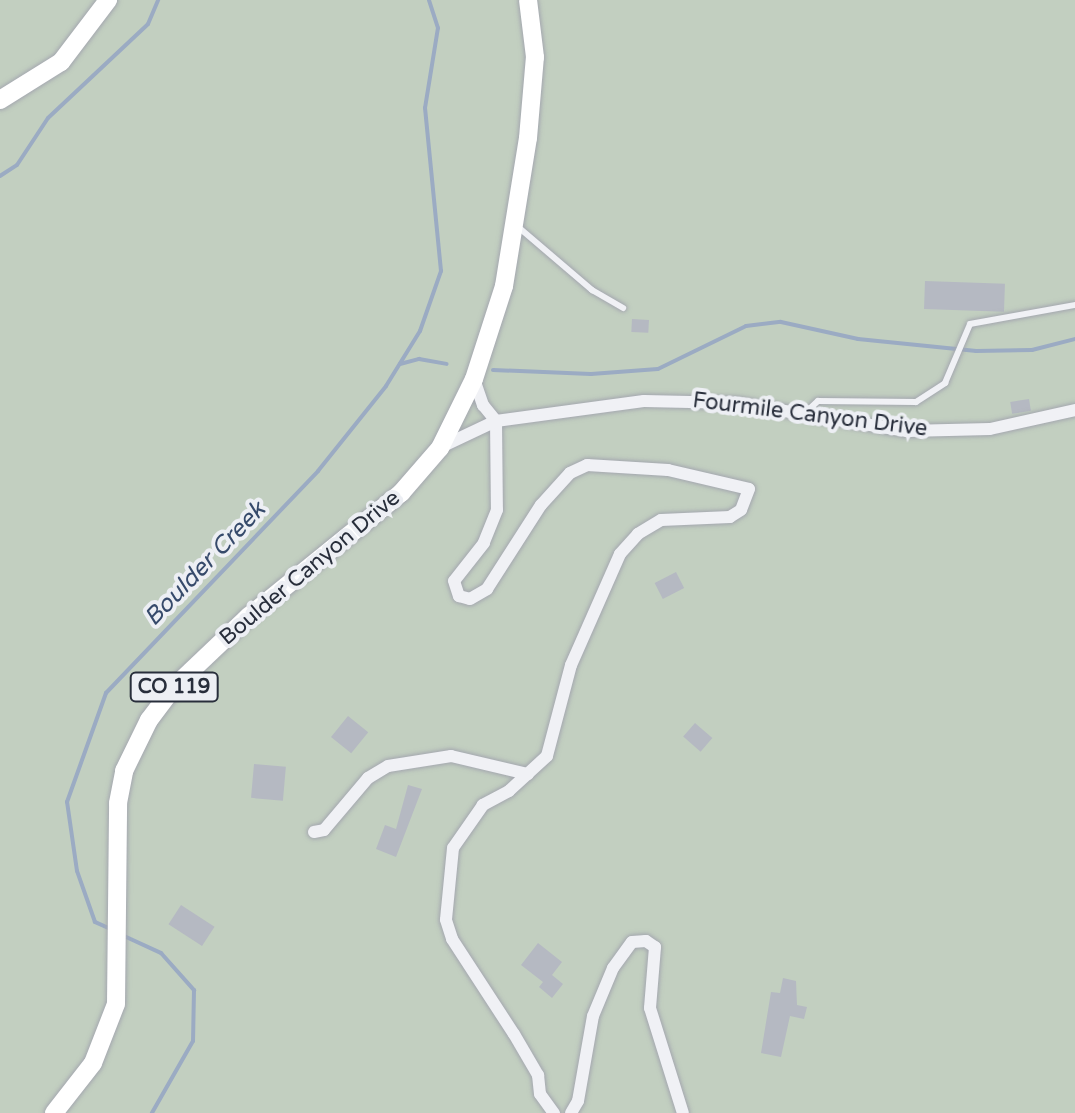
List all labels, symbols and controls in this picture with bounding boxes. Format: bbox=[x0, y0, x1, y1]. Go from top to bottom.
street label: Fourmile Canyon Drive bbox=[691, 388, 929, 442]
street label: Boulder Canyon Drive bbox=[215, 485, 405, 651]
water label: Boulder Creek bbox=[139, 496, 271, 632]
road number: CO 119 bbox=[128, 671, 220, 703]

